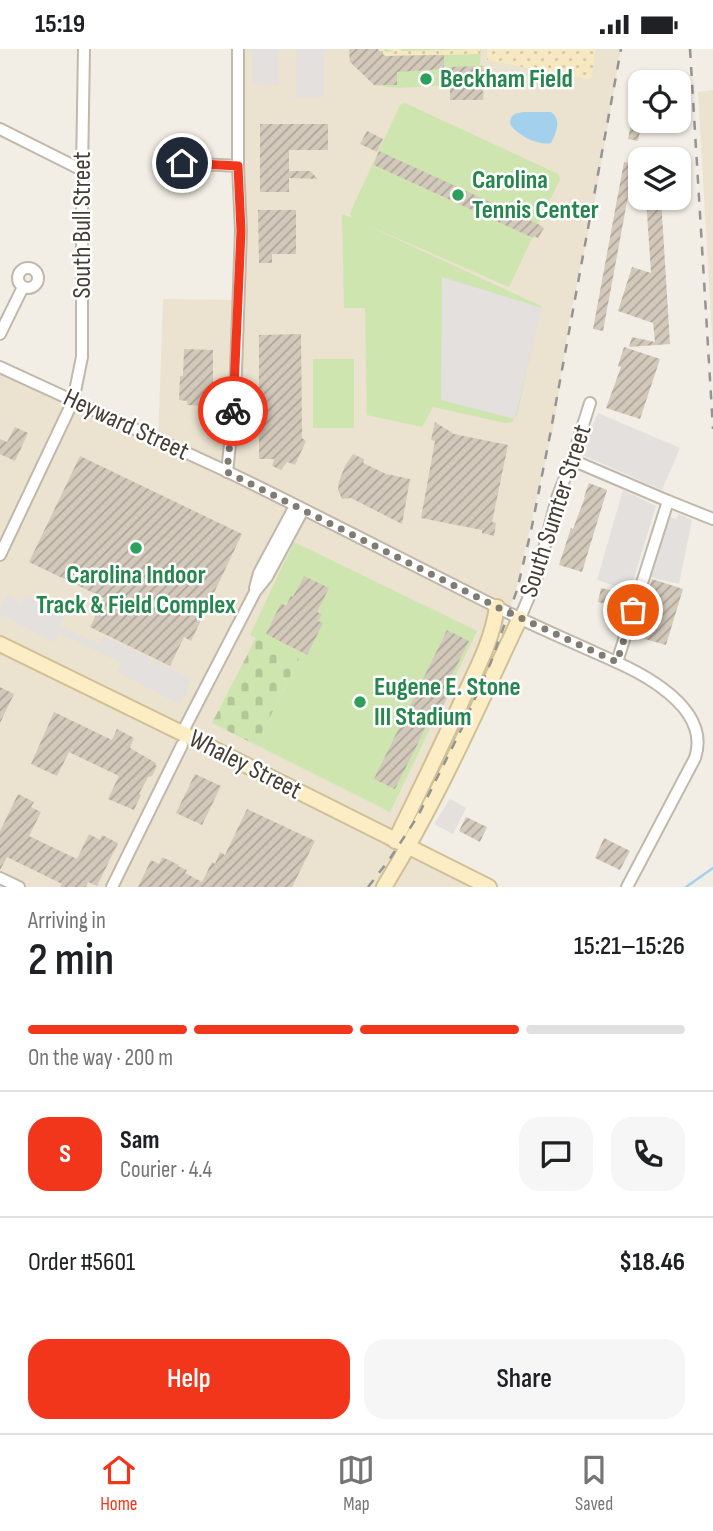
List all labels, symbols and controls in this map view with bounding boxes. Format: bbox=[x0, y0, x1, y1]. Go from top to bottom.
text: 15:19 bbox=[35, 9, 85, 40]
place label: Beckham Field bbox=[440, 64, 573, 95]
map controls bbox=[628, 70, 691, 210]
button: locate bbox=[628, 70, 691, 133]
marker: Beckham Field bbox=[418, 71, 434, 87]
pin bbox=[152, 133, 212, 193]
icon: home bbox=[163, 144, 201, 182]
button: layers bbox=[628, 147, 691, 210]
street label: South Bull Street bbox=[67, 151, 98, 299]
place label: Carolina Tennis Center bbox=[472, 165, 599, 226]
marker: Carolina Tennis Center bbox=[450, 187, 466, 203]
courier bbox=[198, 376, 268, 446]
street label: Heyward Street bbox=[58, 382, 194, 468]
icon: bike bbox=[214, 392, 252, 430]
street label: South Sumter Street bbox=[514, 421, 598, 601]
marker: Carolina Indoor Track & Field Complex bbox=[128, 540, 144, 556]
place label: Carolina Indoor Track & Field Complex bbox=[36, 560, 236, 621]
pin bbox=[603, 580, 663, 640]
icon: bag bbox=[614, 591, 652, 629]
place label: Eugene E. Stone III Stadium bbox=[374, 672, 521, 733]
marker: Eugene E. Stone III Stadium bbox=[352, 694, 368, 710]
street label: Whaley Street bbox=[184, 723, 307, 807]
text: Arriving in bbox=[28, 907, 106, 935]
text: 15:21–15:26 bbox=[574, 931, 685, 962]
text: 2 min bbox=[28, 933, 114, 988]
text: On the way · 200 m bbox=[28, 1044, 173, 1072]
button: chat bbox=[519, 1117, 593, 1191]
button: phone bbox=[611, 1117, 685, 1191]
text: Sam bbox=[120, 1125, 160, 1156]
text: S bbox=[59, 1139, 71, 1170]
text: Courier · 4.4 bbox=[120, 1156, 212, 1184]
text: Order #5601 bbox=[28, 1247, 135, 1278]
text: $18.46 bbox=[619, 1247, 685, 1278]
button: Help bbox=[28, 1339, 350, 1419]
button: Share bbox=[364, 1339, 685, 1419]
tab: Home bbox=[100, 1451, 138, 1516]
tab: Map bbox=[337, 1451, 375, 1516]
tab: Saved bbox=[575, 1451, 613, 1516]

